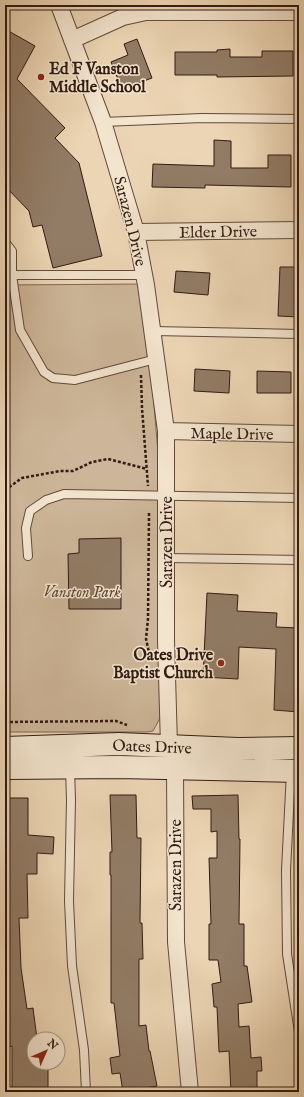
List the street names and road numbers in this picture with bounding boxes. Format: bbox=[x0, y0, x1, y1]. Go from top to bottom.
street label: Sarazen Drive bbox=[108, 174, 150, 269]
street label: Elder Drive bbox=[179, 222, 257, 244]
street label: Maple Drive bbox=[190, 424, 274, 446]
street label: Sarazen Drive bbox=[158, 496, 178, 588]
street label: Oates Drive bbox=[112, 737, 192, 759]
street label: Sarazen Drive bbox=[167, 819, 187, 911]

